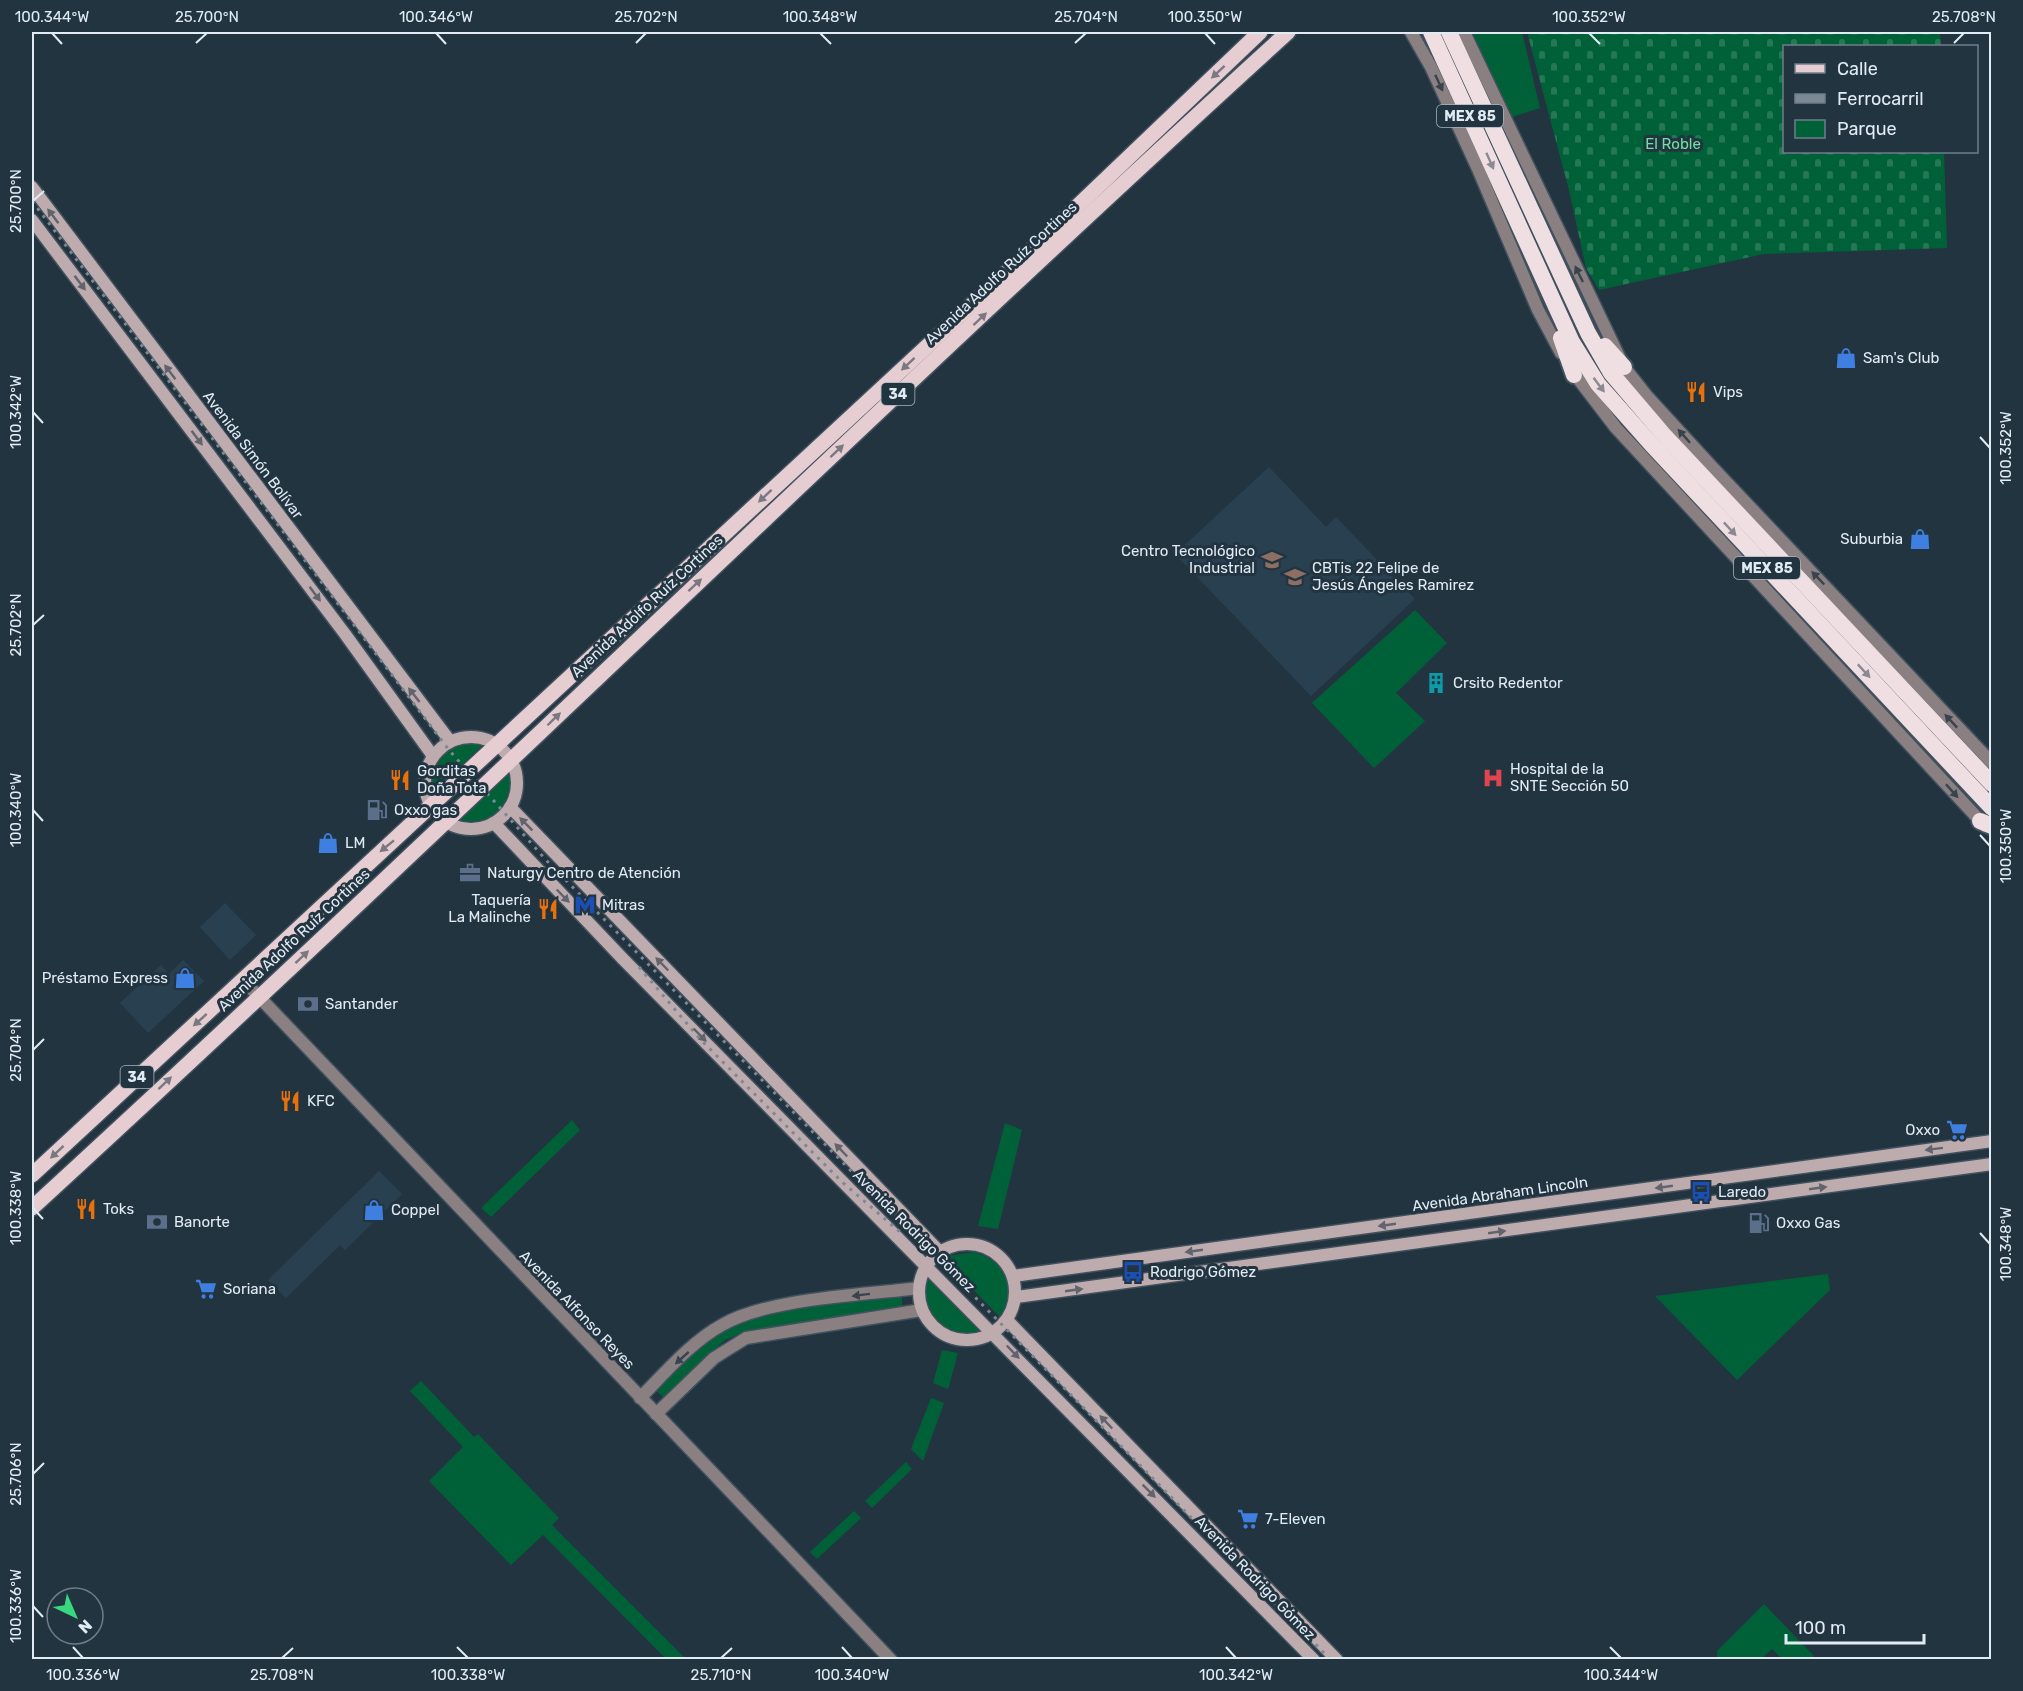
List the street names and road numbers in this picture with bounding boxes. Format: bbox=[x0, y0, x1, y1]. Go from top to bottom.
road number: MEX 85 bbox=[1437, 105, 1503, 127]
street label: Avenida Adolfo Ruíz Cortines bbox=[921, 198, 1081, 348]
road number: 34 bbox=[882, 383, 914, 405]
street label: Avenida Simón Bolívar bbox=[199, 388, 307, 523]
street label: Avenida Adolfo Ruíz Cortines bbox=[567, 531, 727, 681]
road number: MEX 85 bbox=[1734, 557, 1800, 579]
street label: Avenida Adolfo Ruíz Cortines bbox=[214, 865, 374, 1015]
road number: 34 bbox=[120, 1066, 154, 1088]
street label: Avenida Rodrigo Gómez bbox=[849, 1166, 979, 1296]
street label: Avenida Abraham Lincoln bbox=[1411, 1173, 1589, 1215]
street label: Avenida Alfonso Reyes bbox=[516, 1247, 639, 1373]
street label: Avenida Rodrigo Gómez bbox=[1191, 1512, 1319, 1644]

